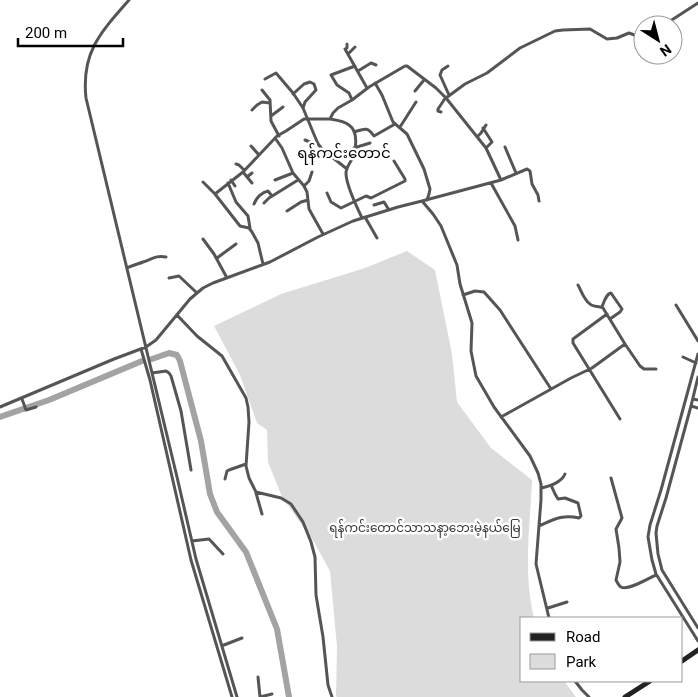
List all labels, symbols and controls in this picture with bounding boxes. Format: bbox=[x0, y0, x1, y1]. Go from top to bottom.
scale bar bbox=[18, 15, 122, 47]
north arrow bbox=[633, 15, 683, 65]
text: 200 m bbox=[25, 24, 67, 42]
text: N bbox=[657, 41, 674, 60]
district label: ရန်ကင်းတောင် bbox=[297, 143, 391, 165]
park label: ရန်ကင်းတောင်သာသနာ့ဘေးမဲ့နယ်မြေ bbox=[329, 519, 521, 538]
legend bbox=[520, 617, 683, 682]
text: Road bbox=[566, 628, 600, 646]
text: Park bbox=[566, 653, 597, 671]

